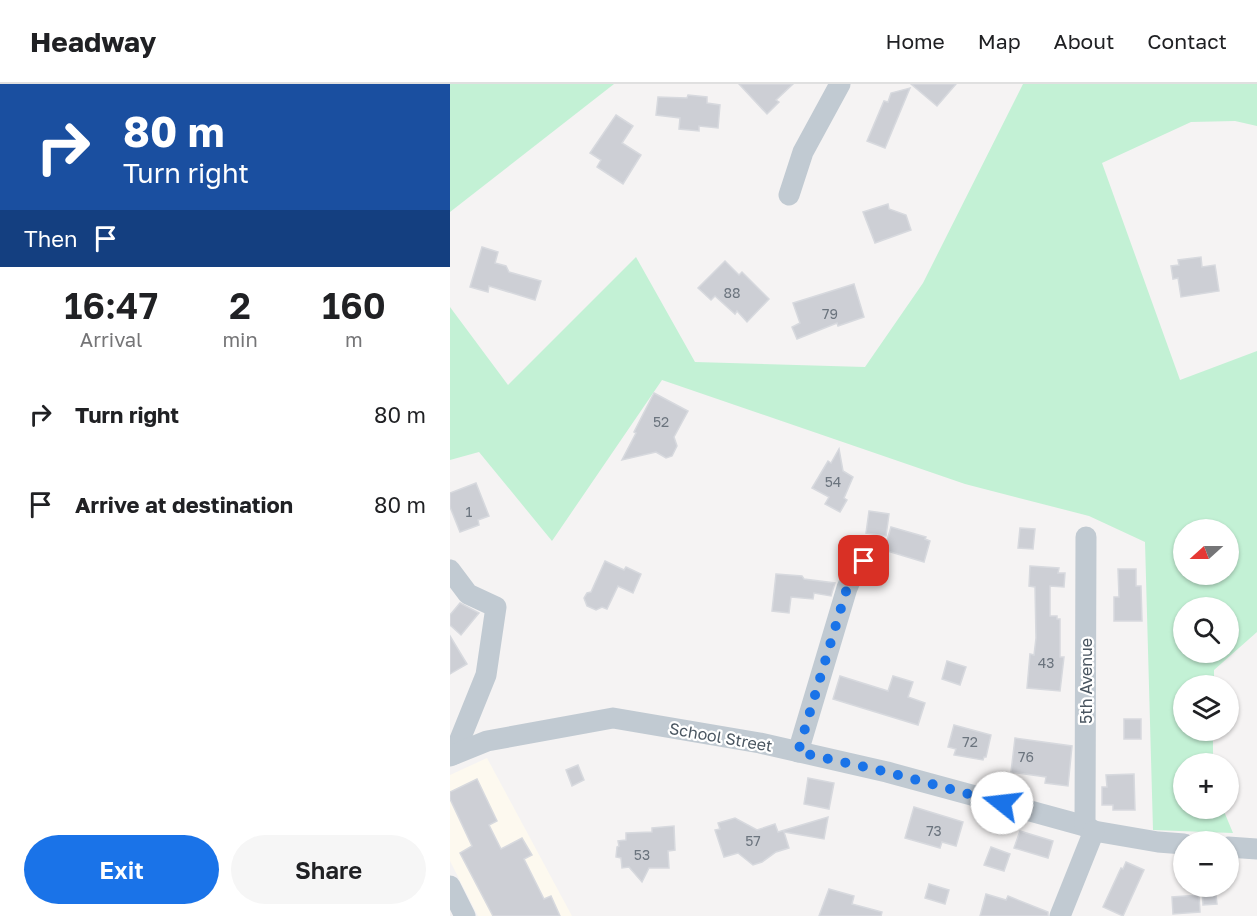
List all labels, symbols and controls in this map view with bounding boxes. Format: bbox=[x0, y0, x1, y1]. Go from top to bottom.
text: Headway bbox=[30, 25, 156, 58]
text: Home bbox=[885, 28, 945, 54]
text: Map bbox=[978, 28, 1021, 54]
text: About bbox=[1054, 28, 1114, 54]
text: Contact bbox=[1147, 28, 1227, 54]
text: 80 m bbox=[123, 106, 224, 156]
icon: right bbox=[24, 108, 102, 186]
text: Turn right bbox=[123, 157, 249, 189]
icon: arrive bbox=[89, 222, 122, 255]
text: Then bbox=[24, 225, 77, 252]
text: 16:47 bbox=[64, 284, 158, 327]
text: 2 bbox=[229, 284, 251, 327]
text: 160 bbox=[322, 284, 386, 327]
house number: 88 bbox=[723, 284, 741, 301]
house number: 79 bbox=[822, 305, 838, 322]
text: Arrival bbox=[80, 327, 143, 351]
text: min bbox=[222, 327, 258, 351]
text: m bbox=[345, 327, 363, 351]
icon: right bbox=[24, 398, 57, 431]
text: Turn right bbox=[75, 401, 179, 428]
text: 80 m bbox=[374, 401, 426, 428]
house number: 52 bbox=[653, 413, 669, 430]
house number: 54 bbox=[825, 473, 841, 490]
icon: arrive bbox=[24, 488, 57, 521]
text: Arrive at destination bbox=[75, 491, 293, 518]
text: 80 m bbox=[374, 491, 426, 518]
house number: 1 bbox=[466, 503, 473, 520]
north arrow bbox=[1173, 519, 1239, 585]
map controls bbox=[1173, 519, 1239, 897]
pin bbox=[838, 535, 889, 586]
icon: arrive bbox=[847, 544, 880, 577]
button: search bbox=[1173, 597, 1239, 663]
street label: 5th Avenue bbox=[1076, 638, 1096, 724]
house number: 43 bbox=[1038, 654, 1054, 671]
button: layers bbox=[1173, 675, 1239, 741]
street label: School Street bbox=[668, 718, 774, 756]
house number: 72 bbox=[962, 733, 978, 750]
house number: 76 bbox=[1018, 748, 1034, 765]
button: + bbox=[1173, 753, 1239, 819]
position arrow bbox=[970, 771, 1034, 835]
house number: 73 bbox=[926, 822, 942, 839]
button: − bbox=[1173, 831, 1239, 897]
house number: 57 bbox=[745, 832, 761, 849]
button: Exit bbox=[24, 835, 219, 904]
button: Share bbox=[231, 835, 426, 904]
house number: 53 bbox=[634, 846, 650, 863]

